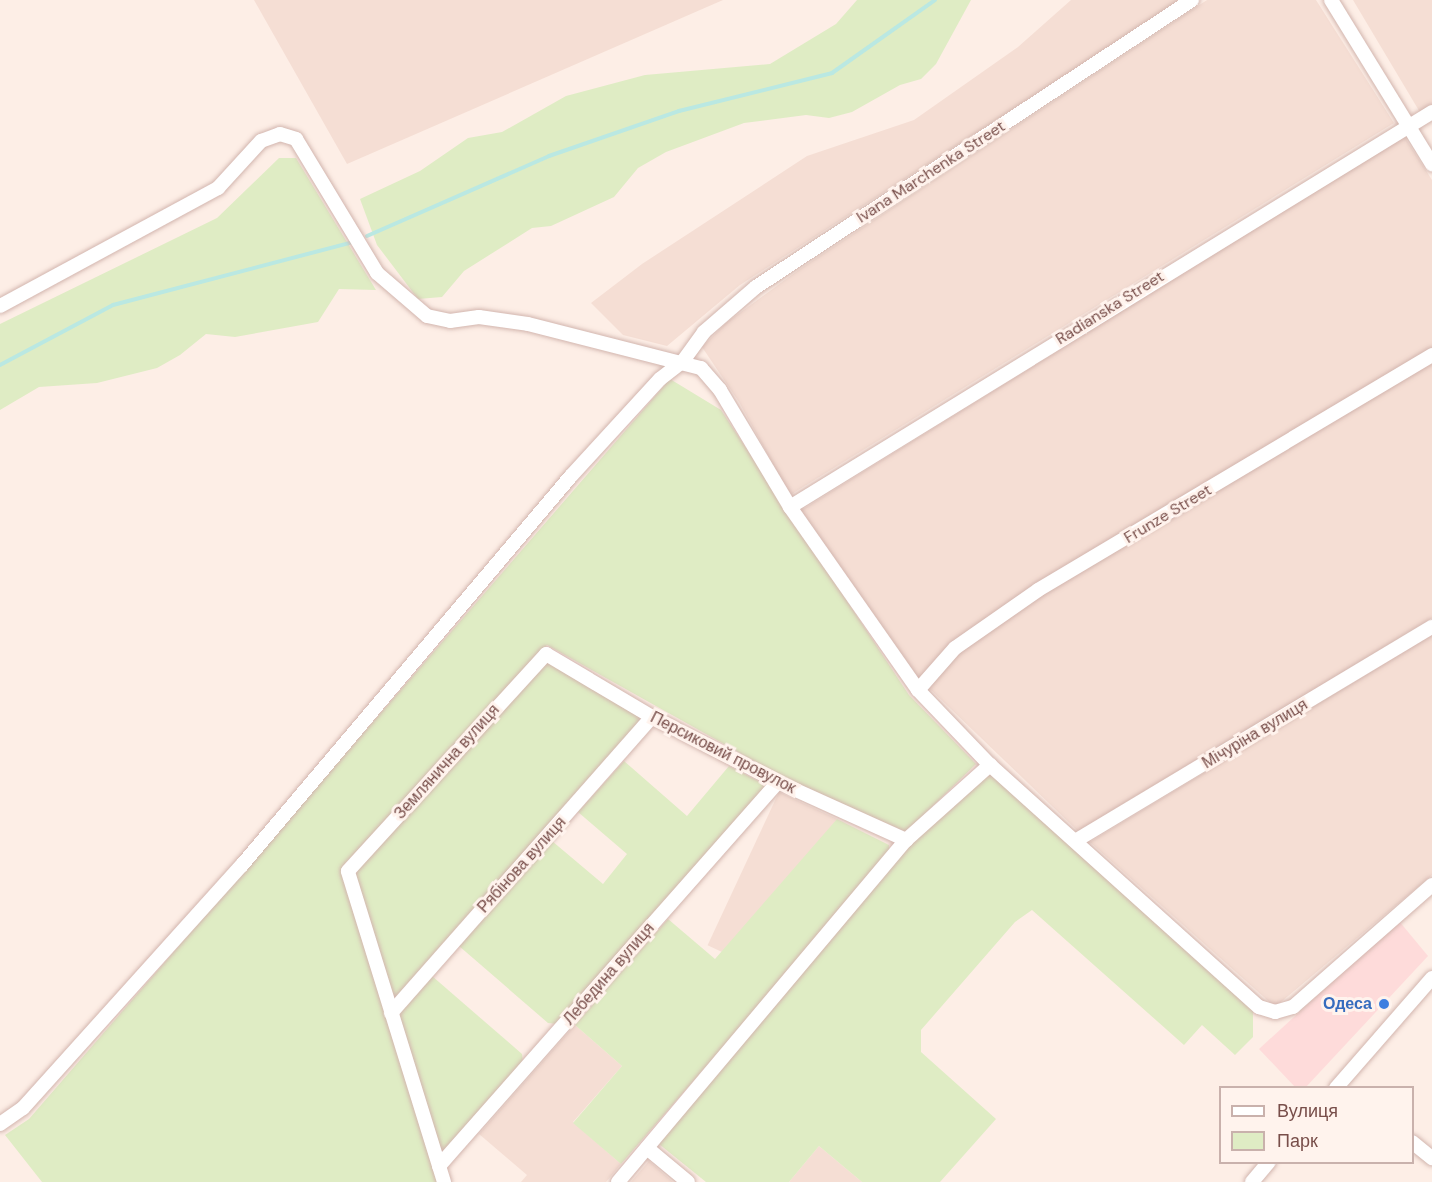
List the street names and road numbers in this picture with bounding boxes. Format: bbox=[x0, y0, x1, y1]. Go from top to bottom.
street label: Ivana Marchenka Street bbox=[853, 117, 1009, 227]
street label: Radianska Street bbox=[1052, 267, 1168, 349]
street label: Frunze Street bbox=[1121, 480, 1215, 548]
street label: Мічуріна вулиця bbox=[1199, 695, 1311, 773]
street label: Землянична вулиця bbox=[390, 701, 504, 823]
street label: Персиковий провулок bbox=[647, 708, 799, 798]
street label: Рябінова вулиця bbox=[474, 813, 570, 917]
street label: Лебедина вулиця bbox=[559, 919, 659, 1029]

